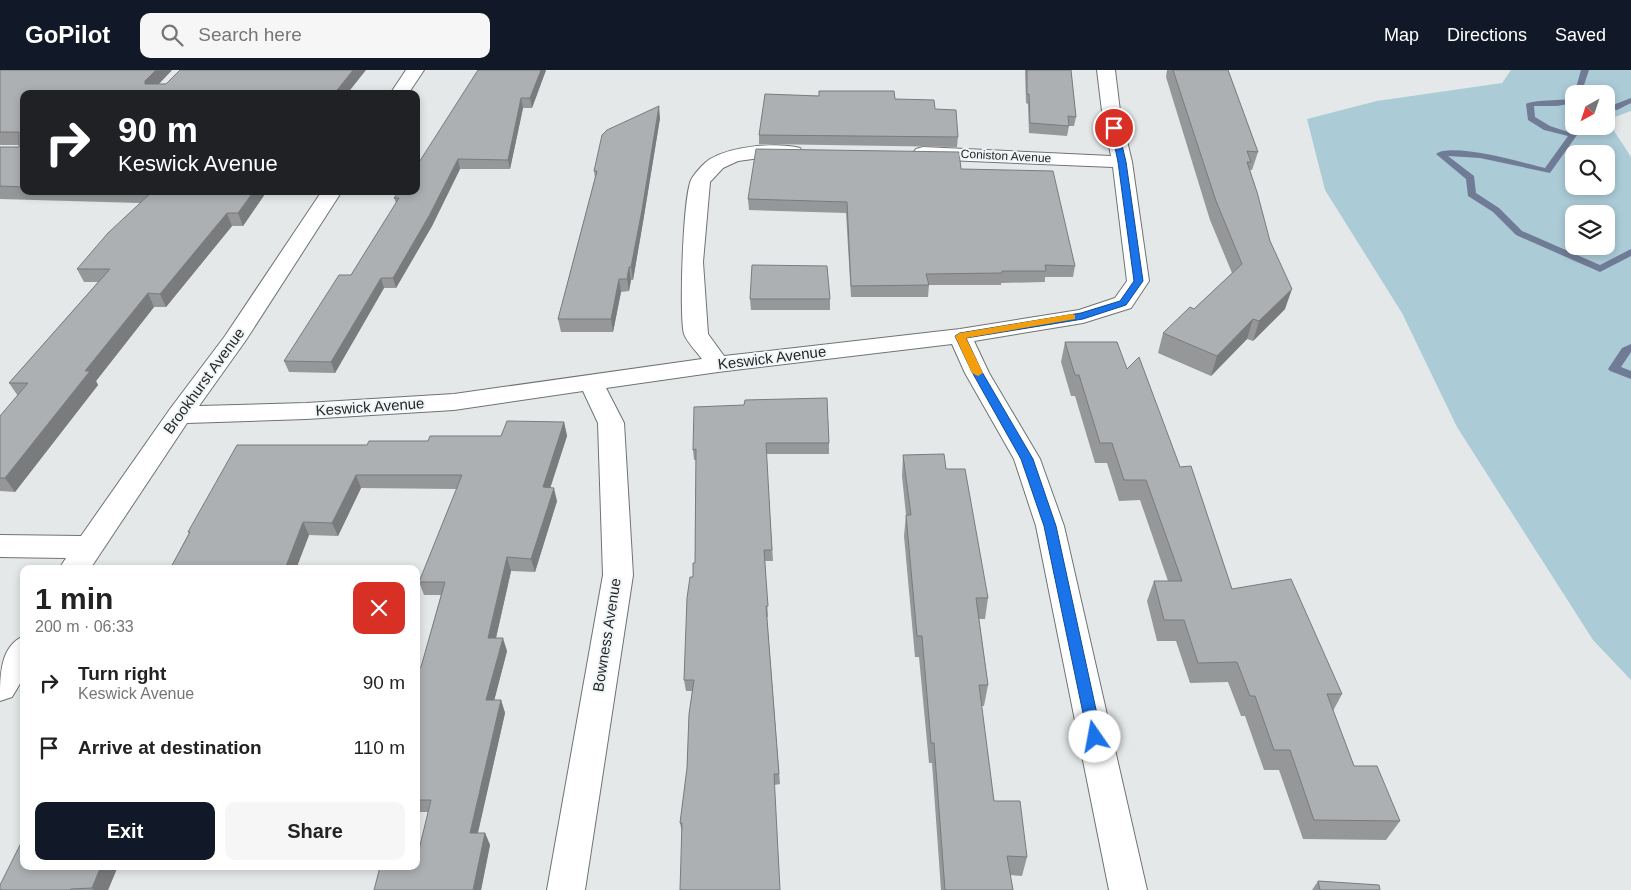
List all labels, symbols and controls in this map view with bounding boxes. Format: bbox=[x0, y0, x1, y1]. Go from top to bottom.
search box bbox=[140, 13, 490, 58]
text: GoPilot bbox=[25, 21, 110, 48]
icon: search bbox=[158, 21, 186, 49]
text: Search here bbox=[198, 24, 302, 45]
text: Map bbox=[1384, 25, 1419, 45]
text: Directions bbox=[1447, 25, 1527, 45]
text: Saved bbox=[1555, 25, 1606, 45]
north arrow bbox=[1565, 85, 1615, 135]
map controls bbox=[1565, 85, 1615, 255]
pin bbox=[1093, 107, 1135, 149]
icon: right bbox=[35, 110, 100, 175]
text: 90 m bbox=[118, 110, 198, 149]
icon: arrive bbox=[1100, 114, 1128, 142]
button: search bbox=[1565, 145, 1615, 195]
street label: Coniston Avenue bbox=[960, 147, 1052, 165]
text: Keswick Avenue bbox=[118, 151, 278, 176]
button: layers bbox=[1565, 205, 1615, 255]
street label: Brookhurst Avenue bbox=[160, 325, 248, 437]
street label: Keswick Avenue bbox=[717, 342, 827, 373]
street label: Keswick Avenue bbox=[315, 394, 425, 419]
street label: Bowness Avenue bbox=[589, 577, 624, 693]
text: 1 min bbox=[35, 582, 113, 615]
button: close bbox=[353, 582, 405, 634]
text: 200 m · 06:33 bbox=[35, 618, 134, 635]
text: Turn right bbox=[78, 663, 166, 684]
icon: right bbox=[35, 669, 63, 697]
text: 90 m bbox=[363, 672, 405, 693]
text: Keswick Avenue bbox=[78, 685, 194, 702]
position arrow bbox=[1068, 710, 1120, 762]
icon: arrive bbox=[35, 734, 63, 762]
text: Arrive at destination bbox=[78, 737, 262, 758]
text: 110 m bbox=[354, 737, 405, 758]
button: Exit bbox=[35, 802, 215, 860]
button: Share bbox=[225, 802, 405, 860]

